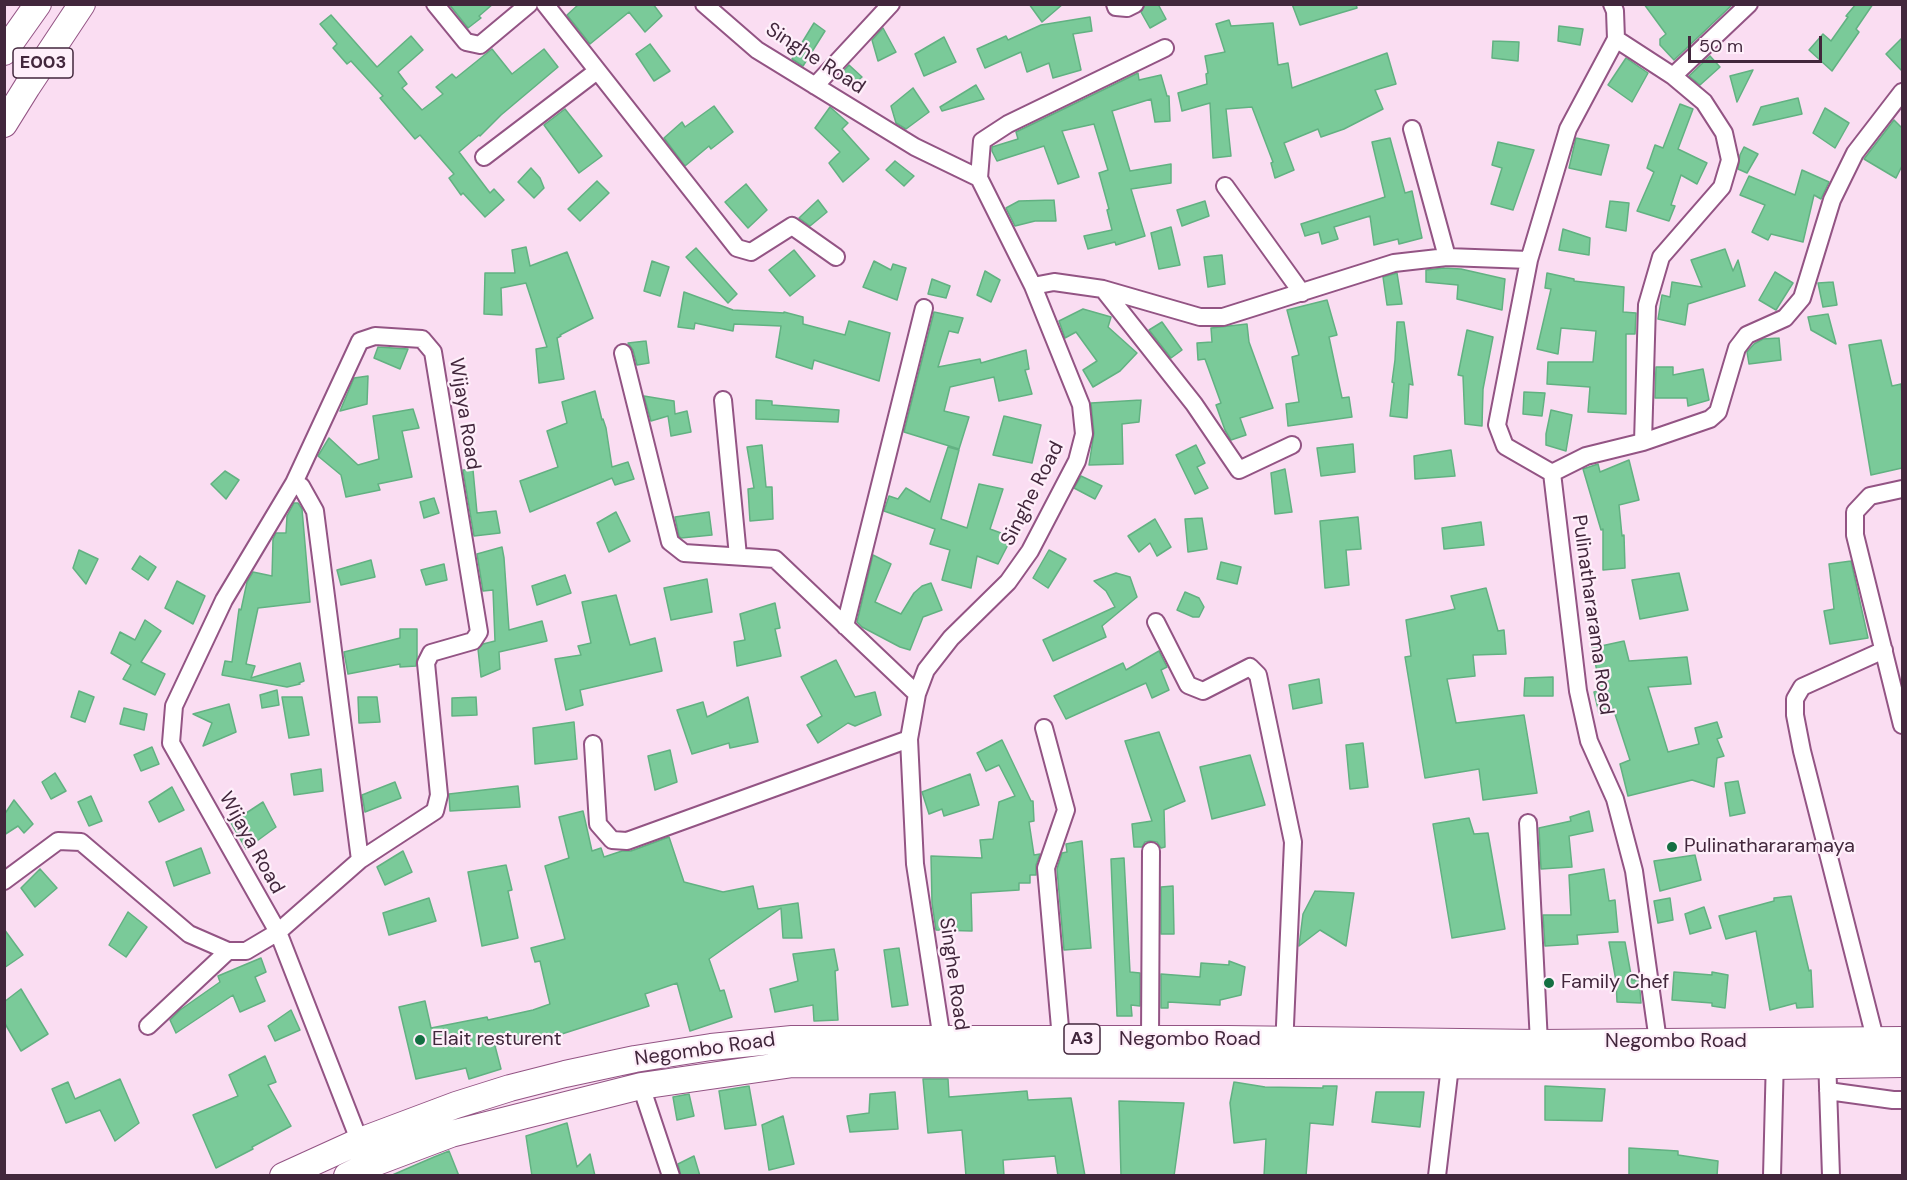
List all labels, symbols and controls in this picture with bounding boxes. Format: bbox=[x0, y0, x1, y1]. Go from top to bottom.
street label: Singhe Road bbox=[761, 18, 869, 100]
scale bar bbox=[1691, 24, 1824, 62]
text: 50 m bbox=[1699, 34, 1743, 58]
road number: E003 bbox=[13, 48, 73, 78]
street label: Wijaya Road bbox=[443, 356, 485, 472]
street label: Singhe Road bbox=[996, 438, 1070, 550]
street label: Pulinathararama Road bbox=[1566, 513, 1618, 717]
street label: Wijaya Road bbox=[213, 788, 289, 898]
place label: Pulinathararamaya bbox=[1684, 835, 1855, 859]
marker: Pulinathararamaya bbox=[1665, 840, 1679, 854]
street label: Singhe Road bbox=[933, 916, 973, 1032]
place label: Family Chef bbox=[1561, 971, 1669, 995]
marker: Family Chef bbox=[1542, 976, 1556, 990]
road number: A3 bbox=[1064, 1024, 1100, 1054]
place label: Elait resturent bbox=[432, 1028, 562, 1052]
street label: Negombo Road bbox=[633, 1028, 777, 1072]
street label: Negombo Road bbox=[1119, 1028, 1261, 1052]
street label: Negombo Road bbox=[1605, 1030, 1747, 1054]
marker: Elait resturent bbox=[413, 1033, 427, 1047]

